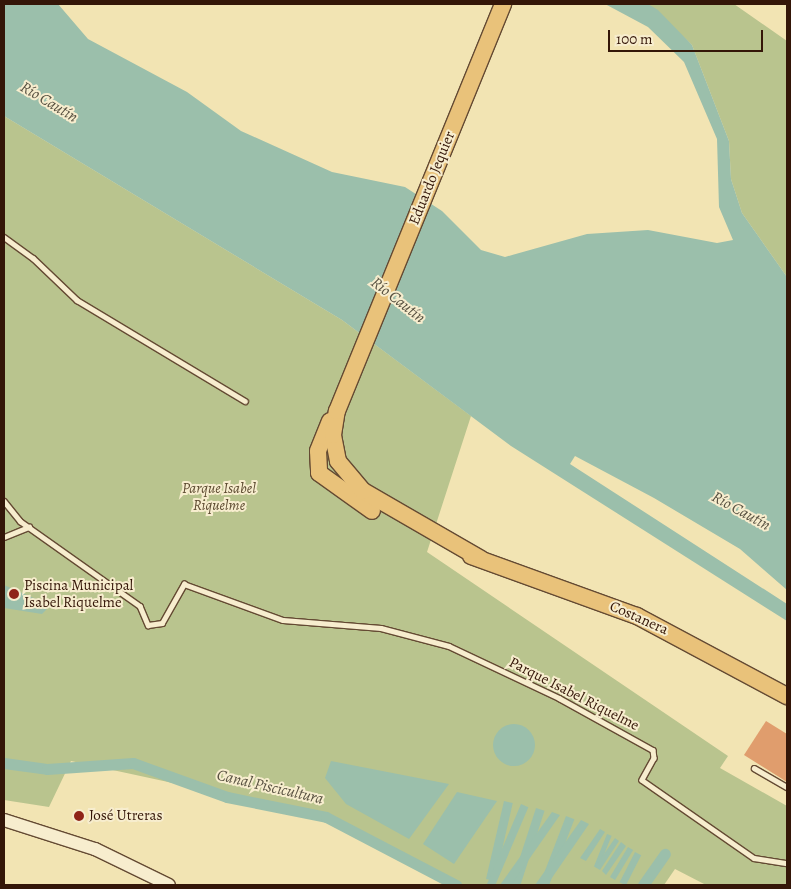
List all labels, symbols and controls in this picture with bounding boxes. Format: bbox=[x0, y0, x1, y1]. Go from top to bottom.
scale bar bbox=[611, 20, 766, 52]
text: 100 m bbox=[616, 29, 653, 49]
water label: Río Cautín bbox=[17, 77, 81, 127]
street label: Eduardo Jequier bbox=[405, 129, 459, 227]
water label: Río Cautín bbox=[367, 273, 429, 327]
park label: Parque Isabel Riquelme bbox=[182, 479, 256, 514]
water label: Río Cautín bbox=[708, 487, 774, 535]
place label: Piscina Municipal Isabel Riquelme bbox=[24, 576, 133, 611]
marker: Piscina Municipal Isabel Riquelme bbox=[8, 588, 20, 600]
street label: Costanera bbox=[607, 597, 671, 639]
street label: Parque Isabel Riquelme bbox=[506, 653, 642, 735]
water label: Canal Piscicultura bbox=[215, 765, 325, 809]
place label: José Utreras bbox=[89, 807, 163, 825]
marker: José Utreras bbox=[73, 810, 85, 822]

